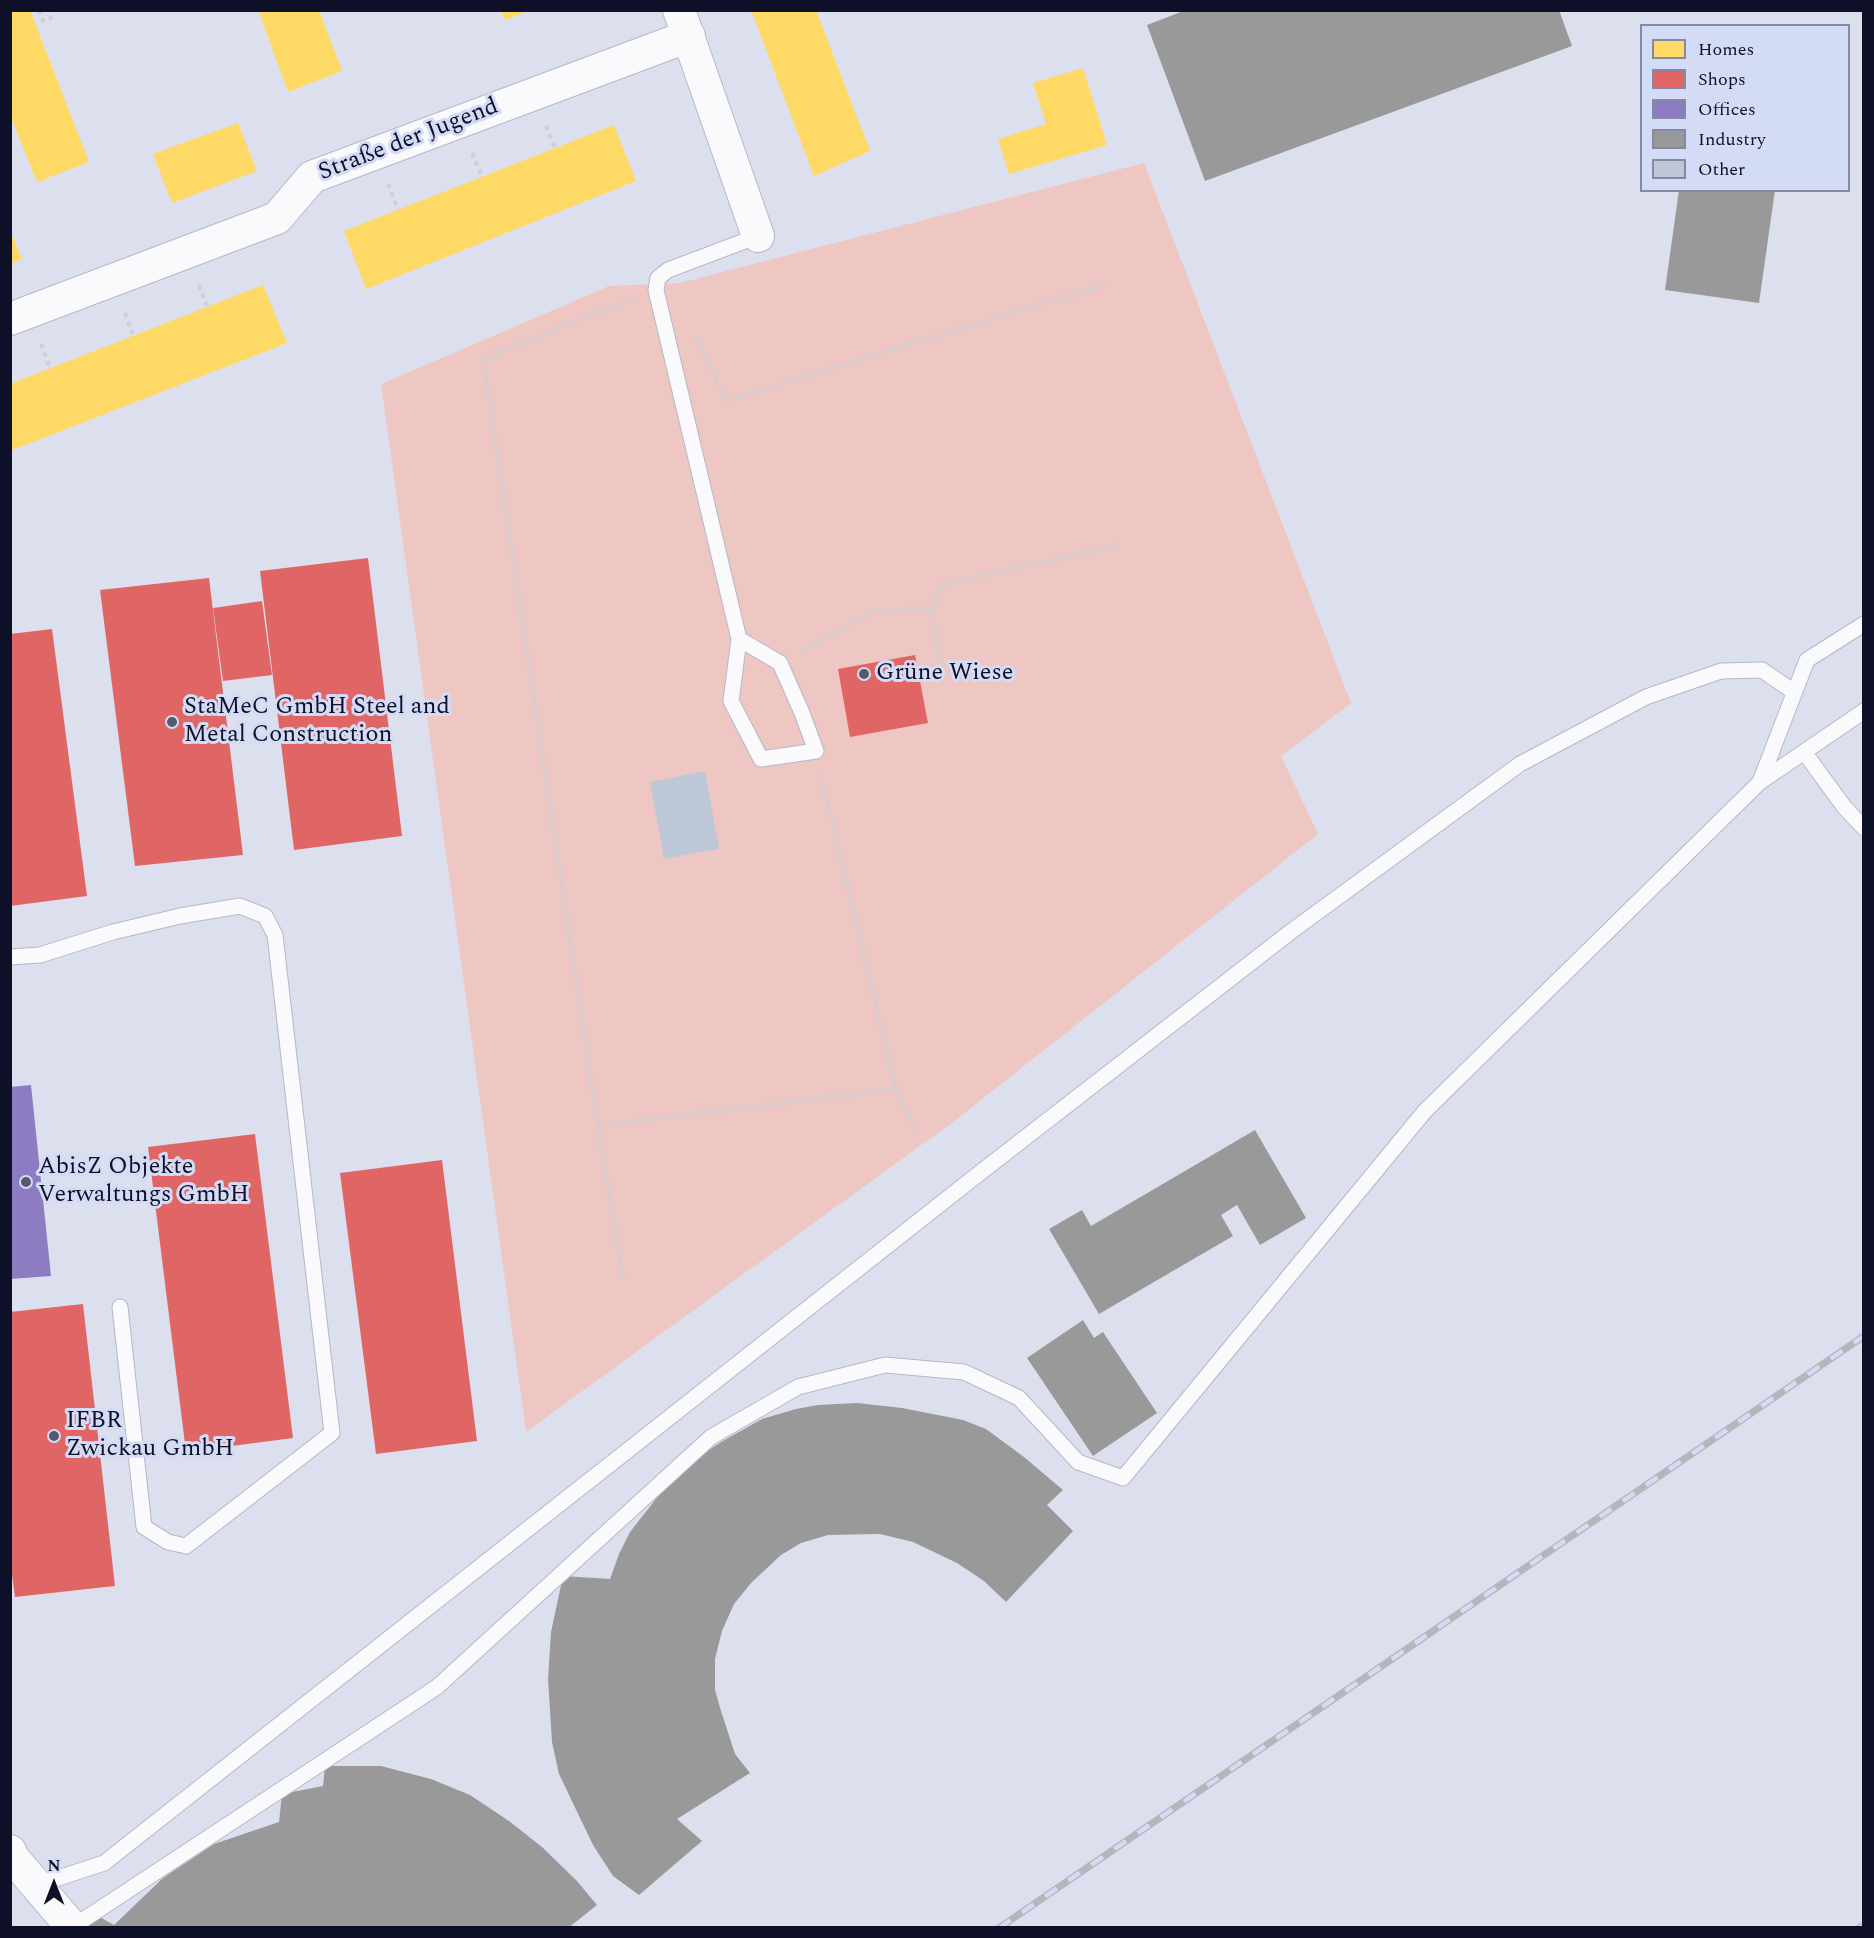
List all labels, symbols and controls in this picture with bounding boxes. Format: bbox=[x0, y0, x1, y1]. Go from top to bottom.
legend bbox=[1640, 24, 1850, 192]
text: Homes bbox=[1698, 36, 1754, 63]
text: Shops bbox=[1698, 66, 1746, 93]
street label: Straße der Jugend bbox=[315, 93, 503, 189]
text: Offices bbox=[1698, 96, 1756, 123]
text: Industry bbox=[1698, 126, 1766, 153]
text: Other bbox=[1698, 156, 1745, 183]
place label: Grüne Wiese bbox=[876, 660, 1013, 688]
marker: Grüne Wiese bbox=[857, 667, 871, 681]
place label: StaMeC GmbH Steel and Metal Construction bbox=[184, 694, 450, 750]
marker: StaMeC GmbH Steel and Metal Construction bbox=[165, 715, 179, 729]
place label: AbisZ Objekte Verwaltungs GmbH bbox=[38, 1154, 249, 1210]
marker: AbisZ Objekte Verwaltungs GmbH bbox=[19, 1175, 33, 1189]
place label: IFBR Zwickau GmbH bbox=[66, 1408, 234, 1464]
marker: IFBR Zwickau GmbH bbox=[47, 1429, 61, 1443]
north arrow bbox=[24, 1854, 84, 1914]
text: N bbox=[47, 1854, 61, 1878]

